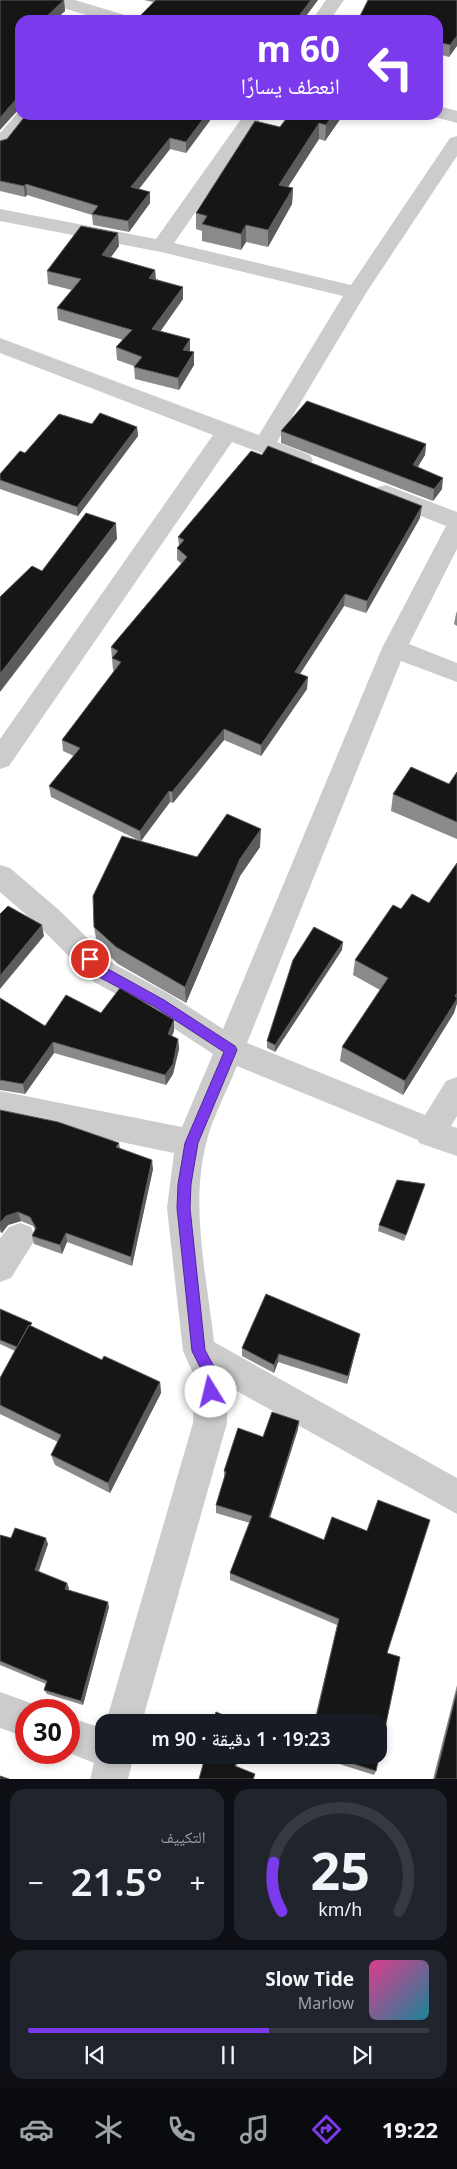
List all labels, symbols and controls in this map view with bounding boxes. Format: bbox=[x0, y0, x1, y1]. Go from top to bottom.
text: 60 m bbox=[257, 25, 340, 72]
icon: left bbox=[358, 35, 423, 100]
text: انعطف يسارًا bbox=[241, 70, 340, 100]
pin bbox=[69, 938, 111, 980]
icon: arrive bbox=[76, 945, 104, 973]
position arrow bbox=[184, 1365, 236, 1417]
speed limit sign: 30 bbox=[15, 1699, 80, 1764]
text: 19:23 · 1 دقيقة · 90 m bbox=[151, 1726, 331, 1752]
text: التكييف bbox=[161, 1826, 206, 1848]
text: 25 bbox=[311, 1834, 370, 1905]
text: 21.5° bbox=[71, 1855, 163, 1907]
text: − bbox=[28, 1863, 44, 1901]
text: + bbox=[189, 1863, 205, 1901]
text: km/h bbox=[318, 1897, 362, 1921]
text: Slow Tide bbox=[265, 1966, 354, 1992]
text: Marlow bbox=[298, 1992, 354, 2014]
icon: previous bbox=[81, 2041, 109, 2069]
icon: pause bbox=[214, 2041, 242, 2069]
icon: next bbox=[348, 2041, 376, 2069]
icon: car bbox=[19, 2112, 54, 2147]
icon: climate bbox=[91, 2112, 126, 2147]
icon: phone bbox=[164, 2112, 199, 2147]
icon: music bbox=[237, 2112, 272, 2147]
icon: directions bbox=[309, 2112, 344, 2147]
text: 19:22 bbox=[382, 2114, 438, 2144]

